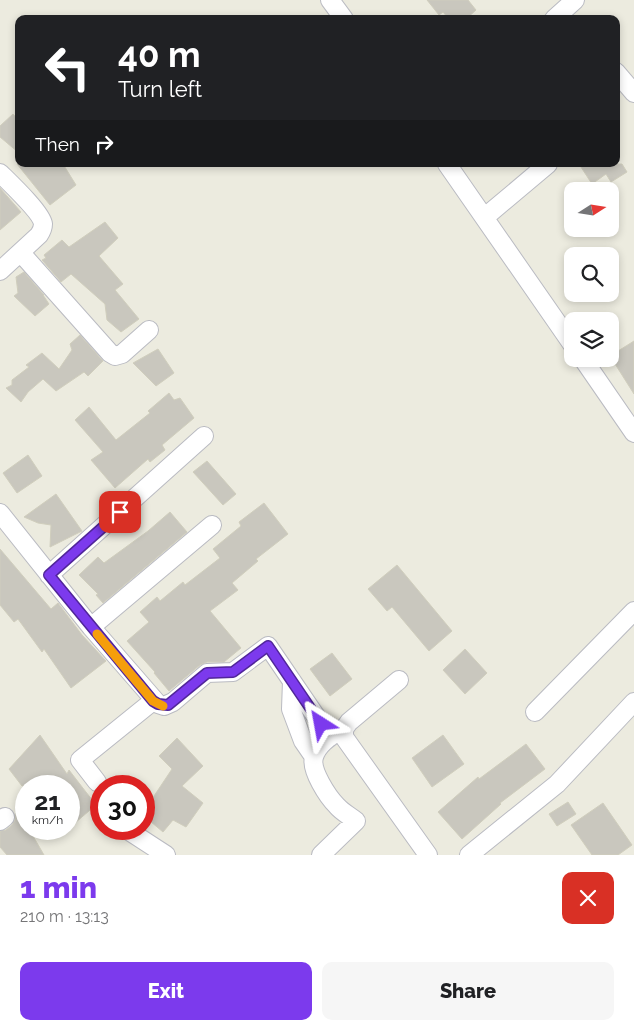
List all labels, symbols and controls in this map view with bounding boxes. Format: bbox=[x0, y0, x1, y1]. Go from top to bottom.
text: 40 m bbox=[118, 34, 200, 75]
icon: left bbox=[35, 35, 100, 100]
text: Turn left bbox=[118, 76, 202, 102]
icon: right bbox=[90, 130, 118, 158]
text: Then bbox=[35, 133, 80, 155]
north arrow bbox=[564, 182, 619, 238]
map controls bbox=[564, 182, 619, 367]
button: search bbox=[564, 247, 619, 302]
button: layers bbox=[564, 312, 619, 367]
pin bbox=[99, 491, 141, 533]
icon: arrive bbox=[106, 498, 134, 526]
position arrow bbox=[294, 697, 346, 749]
speed limit sign: 30 bbox=[90, 775, 155, 840]
text: 21 bbox=[34, 786, 61, 816]
text: km/h bbox=[32, 813, 63, 827]
text: 1 min bbox=[20, 870, 97, 905]
button: close bbox=[562, 872, 614, 924]
text: 210 m · 13:13 bbox=[20, 907, 109, 926]
button: Exit bbox=[20, 962, 312, 1020]
button: Share bbox=[322, 962, 614, 1020]

